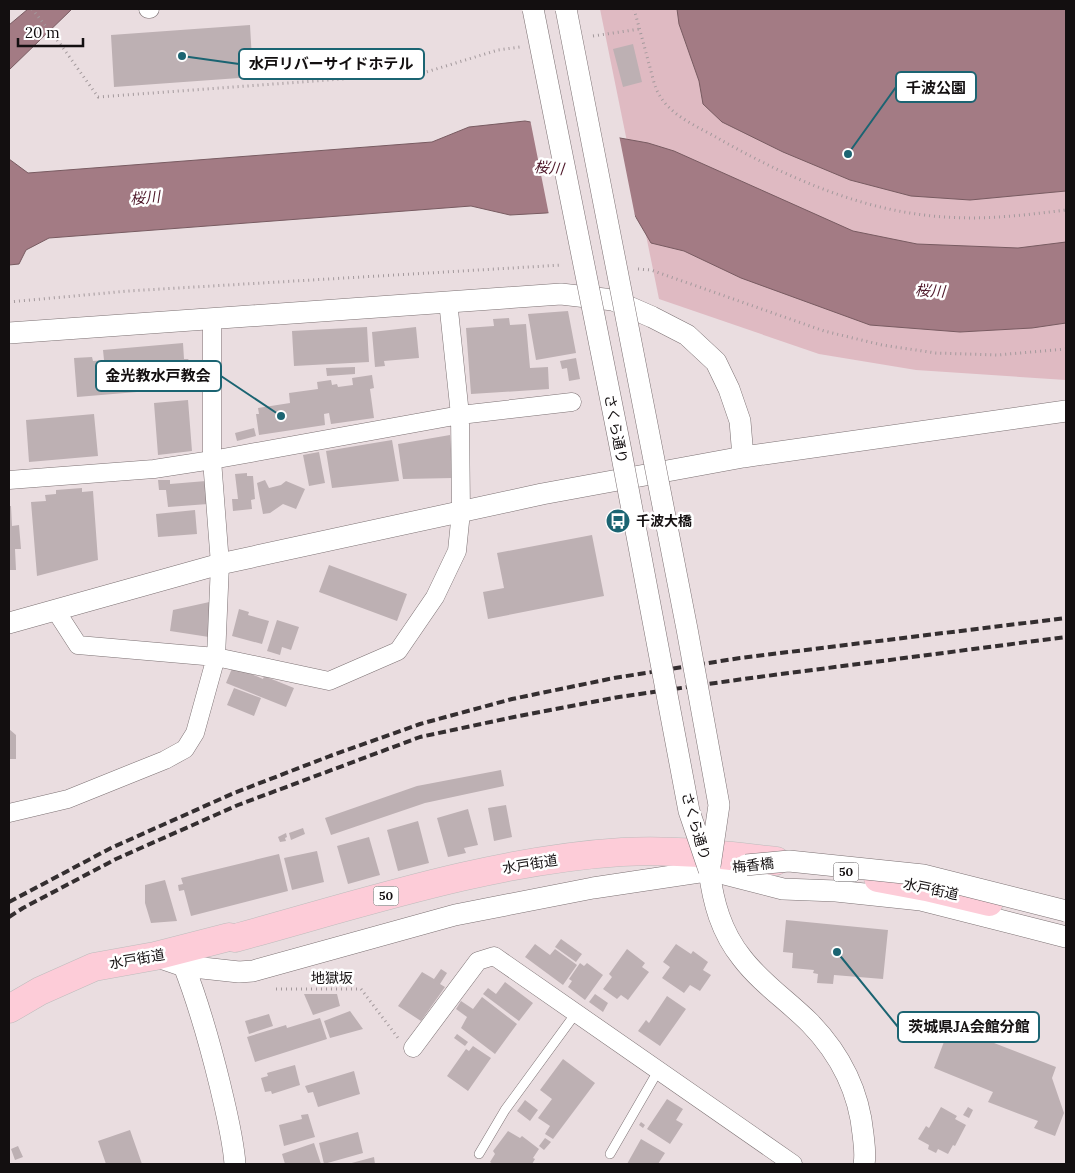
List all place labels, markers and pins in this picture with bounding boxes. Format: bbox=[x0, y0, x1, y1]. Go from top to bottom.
callout: 水戸リバーサイドホテル bbox=[239, 49, 424, 79]
callout: 千波公園 bbox=[896, 72, 976, 102]
callout: 金光教水戸教会 bbox=[96, 361, 221, 391]
bus stop icon: 千波大橋 bbox=[605, 508, 631, 534]
place label: 千波大橋 bbox=[636, 512, 692, 530]
callout: 茨城県JA会館分館 bbox=[898, 1012, 1039, 1042]

